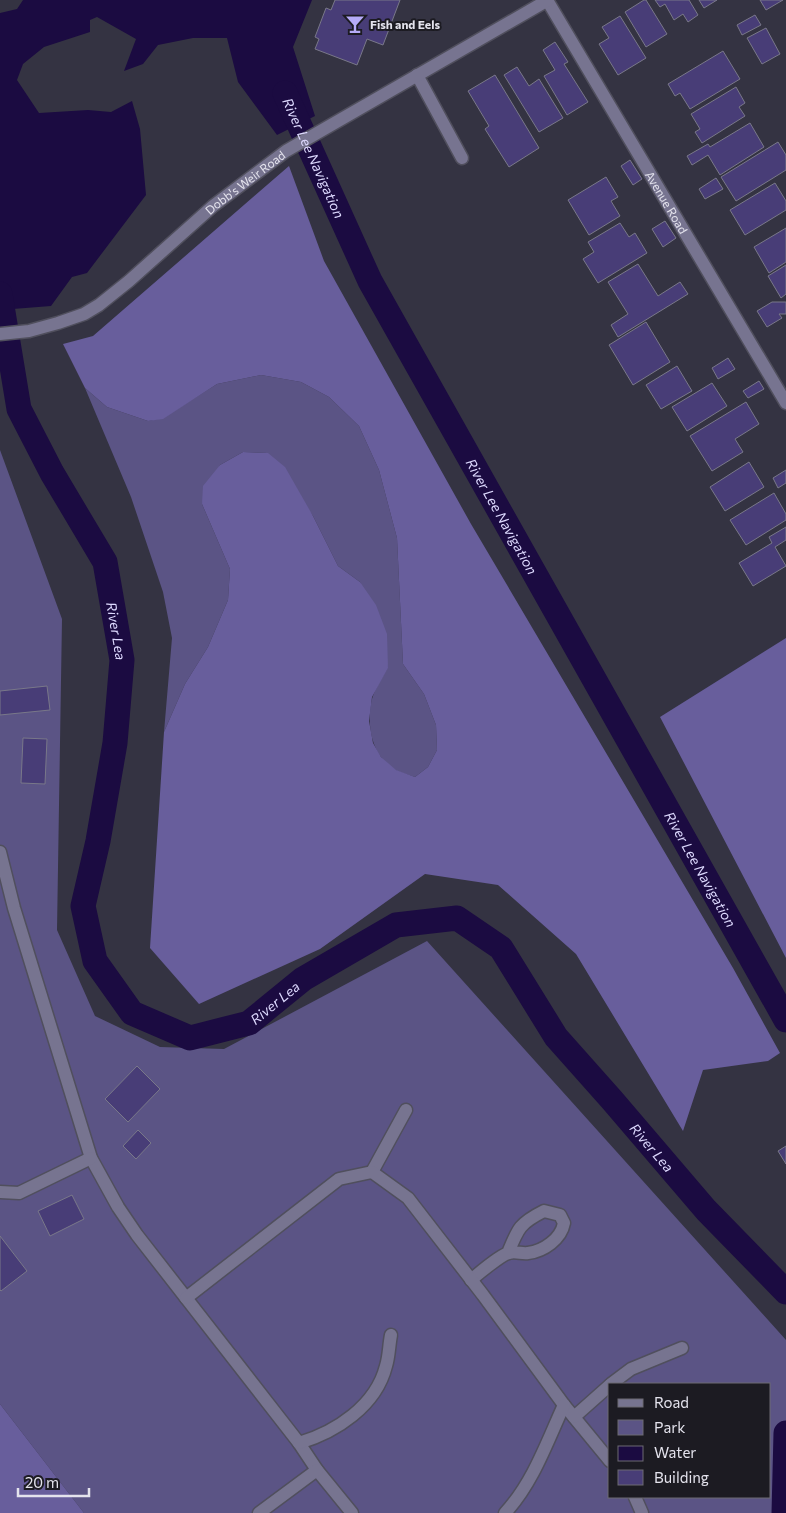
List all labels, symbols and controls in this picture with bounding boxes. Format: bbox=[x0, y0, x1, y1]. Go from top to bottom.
bar icon: Fish and Eels bbox=[344, 13, 366, 35]
place label: Fish and Eels bbox=[370, 17, 440, 31]
water label: River Lee Navigation bbox=[280, 95, 349, 221]
street label: Dobb's Weir Road bbox=[202, 147, 288, 217]
street label: Avenue Road bbox=[643, 168, 691, 236]
water label: River Lee Navigation bbox=[463, 455, 542, 577]
water label: River Lea bbox=[104, 601, 130, 661]
water label: River Lee Navigation bbox=[662, 808, 740, 930]
water label: River Lea bbox=[246, 977, 302, 1027]
water label: River Lea bbox=[627, 1119, 678, 1175]
legend bbox=[608, 1383, 771, 1498]
text: Road bbox=[654, 1393, 689, 1411]
text: Park bbox=[654, 1418, 685, 1436]
text: Water bbox=[654, 1443, 696, 1461]
scale bar bbox=[18, 1466, 89, 1498]
text: Building bbox=[654, 1468, 709, 1486]
text: 20 m bbox=[25, 1473, 59, 1491]

